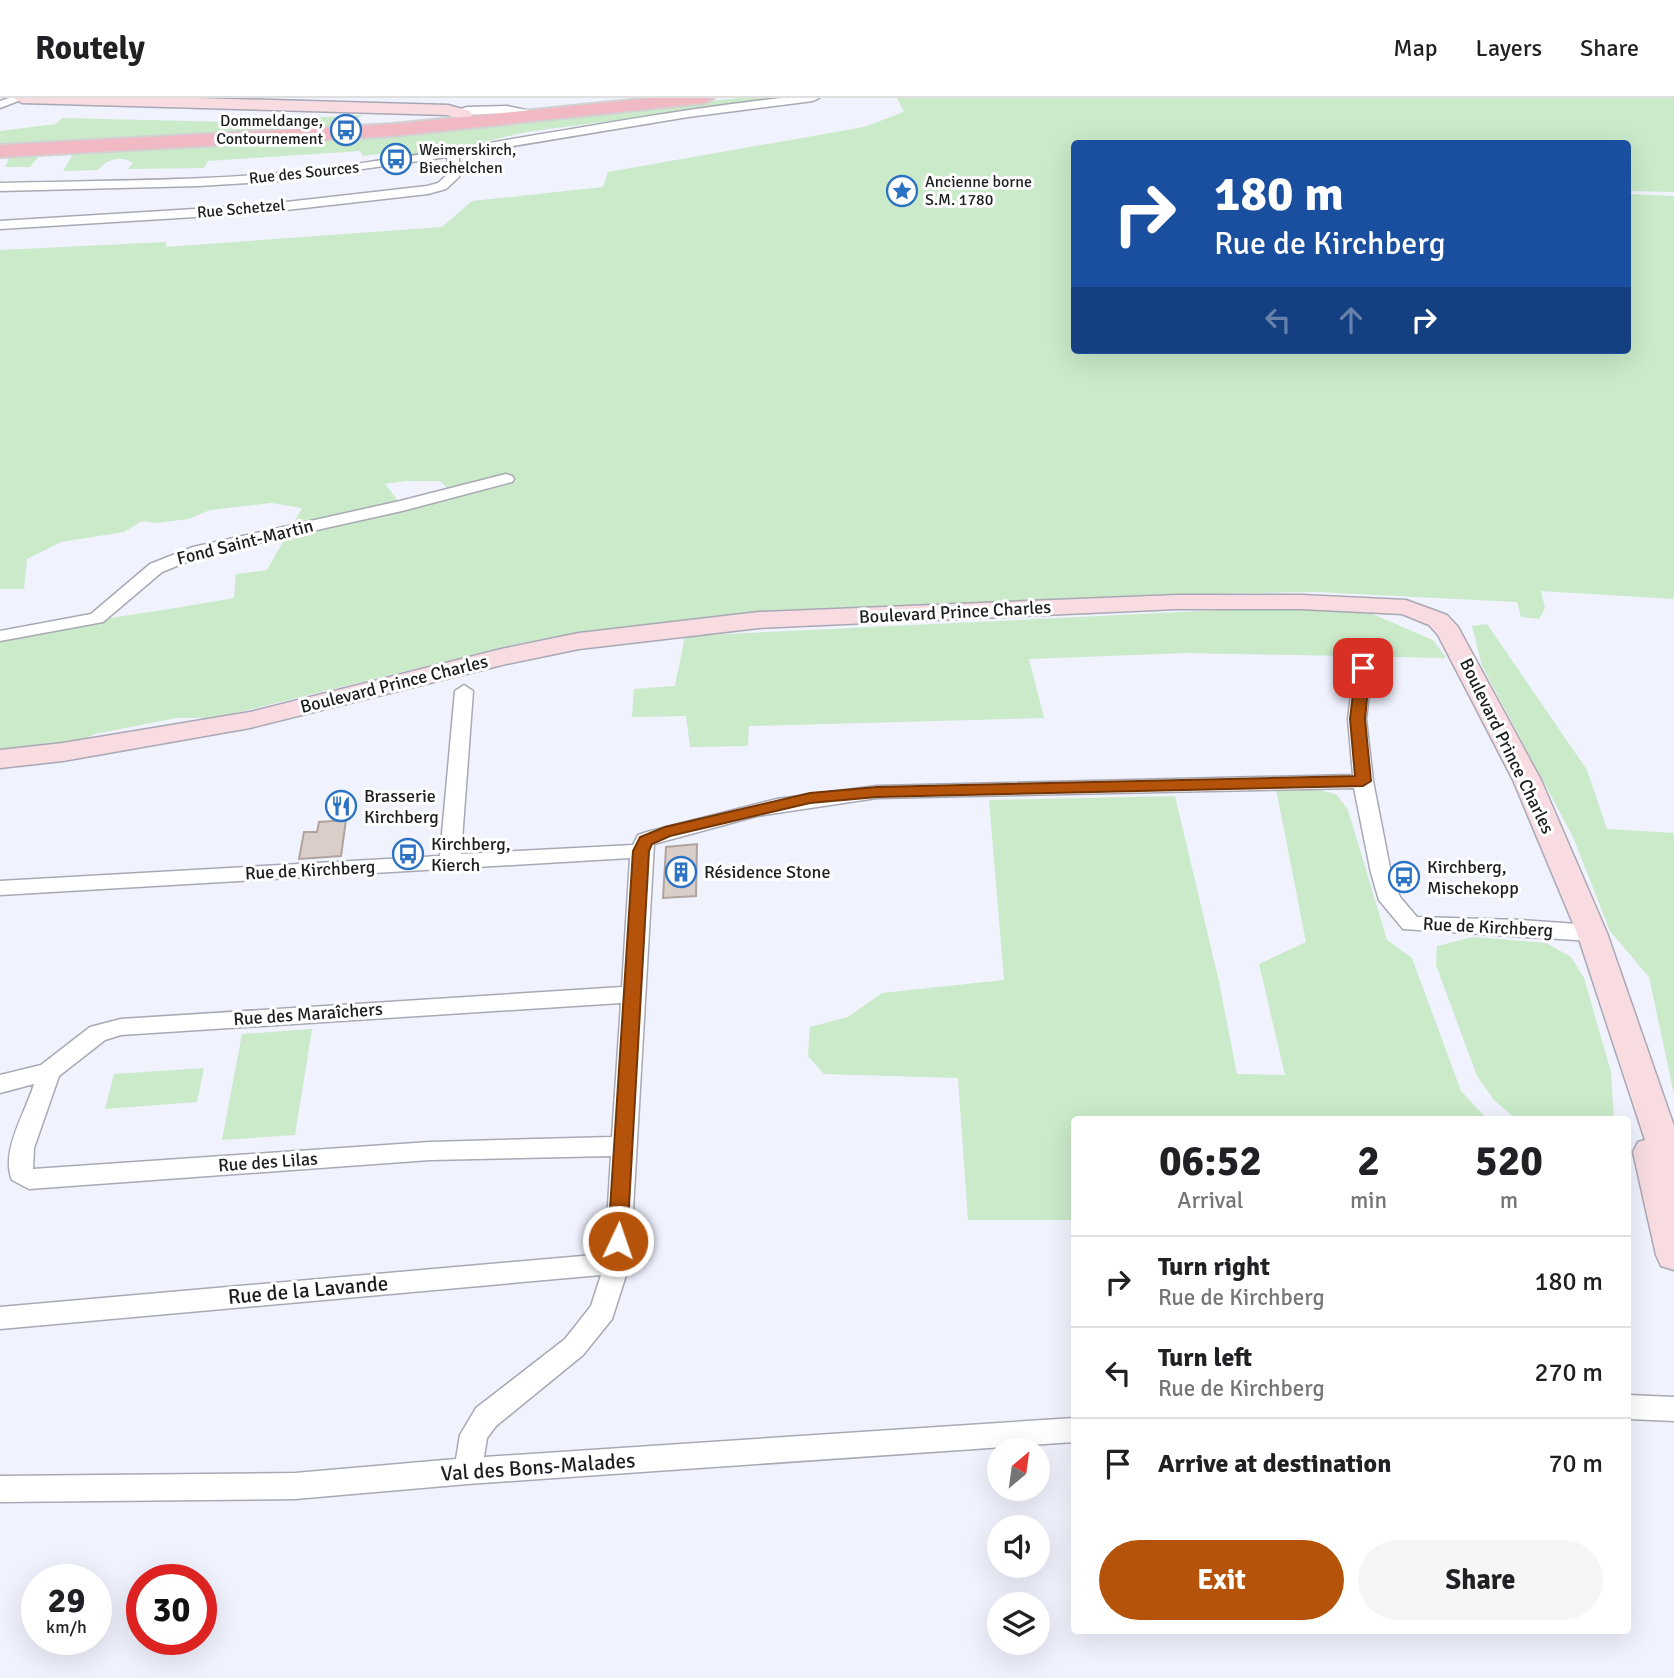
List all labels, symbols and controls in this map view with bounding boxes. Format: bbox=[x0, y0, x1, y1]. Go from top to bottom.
text: Routely bbox=[35, 28, 145, 69]
text: Map bbox=[1393, 33, 1438, 63]
text: Layers bbox=[1476, 33, 1542, 63]
text: Share bbox=[1580, 33, 1639, 63]
place label: Dommeldange, Contournement bbox=[216, 111, 323, 149]
bus stop icon: Dommeldange, Contournement bbox=[329, 113, 363, 147]
place label: Weimerskirch, Biechelchen bbox=[419, 140, 516, 178]
bus stop icon: Weimerskirch, Biechelchen bbox=[379, 142, 413, 176]
street label: Rue des Sources bbox=[248, 157, 360, 189]
text: 180 m bbox=[1214, 164, 1344, 224]
icon: right bbox=[1099, 168, 1190, 259]
place label: Ancienne borne S.M. 1780 bbox=[925, 172, 1032, 210]
place icon: Ancienne borne S.M. 1780 bbox=[885, 174, 919, 208]
street label: Rue Schetzel bbox=[196, 195, 286, 223]
text: Rue de Kirchberg bbox=[1214, 224, 1446, 263]
icon: left bbox=[1259, 301, 1297, 339]
icon: ahead bbox=[1332, 301, 1370, 339]
icon: right bbox=[1405, 301, 1443, 339]
street label: Fond Saint-Martin bbox=[175, 514, 315, 570]
street label: Boulevard Prince Charles bbox=[858, 596, 1052, 628]
pin bbox=[1333, 638, 1393, 698]
icon: arrive bbox=[1344, 649, 1382, 687]
street label: Boulevard Prince Charles bbox=[298, 650, 490, 718]
street label: Boulevard Prince Charles bbox=[1455, 655, 1559, 837]
place label: Brasserie Kirchberg bbox=[364, 785, 439, 828]
restaurant icon: Brasserie Kirchberg bbox=[324, 789, 358, 823]
place label: Kirchberg, Kierch bbox=[431, 833, 510, 876]
bus stop icon: Kirchberg, Kierch bbox=[391, 837, 425, 871]
building icon: Résidence Stone bbox=[664, 855, 698, 889]
street label: Rue de Kirchberg bbox=[244, 856, 376, 884]
place label: Kirchberg, Mischekopp bbox=[1427, 856, 1519, 899]
bus stop icon: Kirchberg, Mischekopp bbox=[1387, 860, 1421, 894]
place label: Résidence Stone bbox=[704, 861, 830, 883]
street label: Rue de Kirchberg bbox=[1422, 913, 1554, 941]
street label: Rue des Maraîchers bbox=[233, 998, 383, 1030]
text: 06:52 bbox=[1159, 1136, 1262, 1187]
text: 2 bbox=[1357, 1136, 1380, 1187]
text: 520 bbox=[1475, 1136, 1543, 1187]
street label: Rue des Lilas bbox=[217, 1148, 319, 1176]
text: Arrival bbox=[1177, 1186, 1244, 1215]
text: min bbox=[1350, 1186, 1387, 1215]
text: m bbox=[1500, 1186, 1518, 1215]
position arrow bbox=[581, 1204, 655, 1278]
text: Turn right bbox=[1158, 1251, 1270, 1283]
icon: right bbox=[1099, 1263, 1137, 1301]
text: 180 m bbox=[1534, 1266, 1603, 1298]
street label: Rue de la Lavande bbox=[227, 1270, 389, 1310]
text: Rue de Kirchberg bbox=[1158, 1283, 1325, 1312]
text: Turn left bbox=[1158, 1342, 1252, 1374]
icon: left bbox=[1099, 1354, 1137, 1392]
text: 270 m bbox=[1534, 1357, 1603, 1389]
text: Rue de Kirchberg bbox=[1158, 1374, 1325, 1403]
north arrow bbox=[987, 1438, 1050, 1502]
map controls bbox=[987, 1438, 1050, 1655]
icon: arrive bbox=[1099, 1445, 1137, 1483]
street label: Val des Bons-Malades bbox=[440, 1447, 636, 1487]
text: Arrive at destination bbox=[1158, 1448, 1391, 1480]
text: 70 m bbox=[1548, 1448, 1603, 1480]
button: sound bbox=[987, 1515, 1050, 1578]
button: Exit bbox=[1099, 1540, 1344, 1620]
button: Share bbox=[1358, 1540, 1603, 1620]
speed limit sign: 30 bbox=[126, 1564, 217, 1655]
text: 29 bbox=[48, 1579, 85, 1622]
button: layers bbox=[987, 1592, 1050, 1655]
text: km/h bbox=[46, 1616, 87, 1638]

